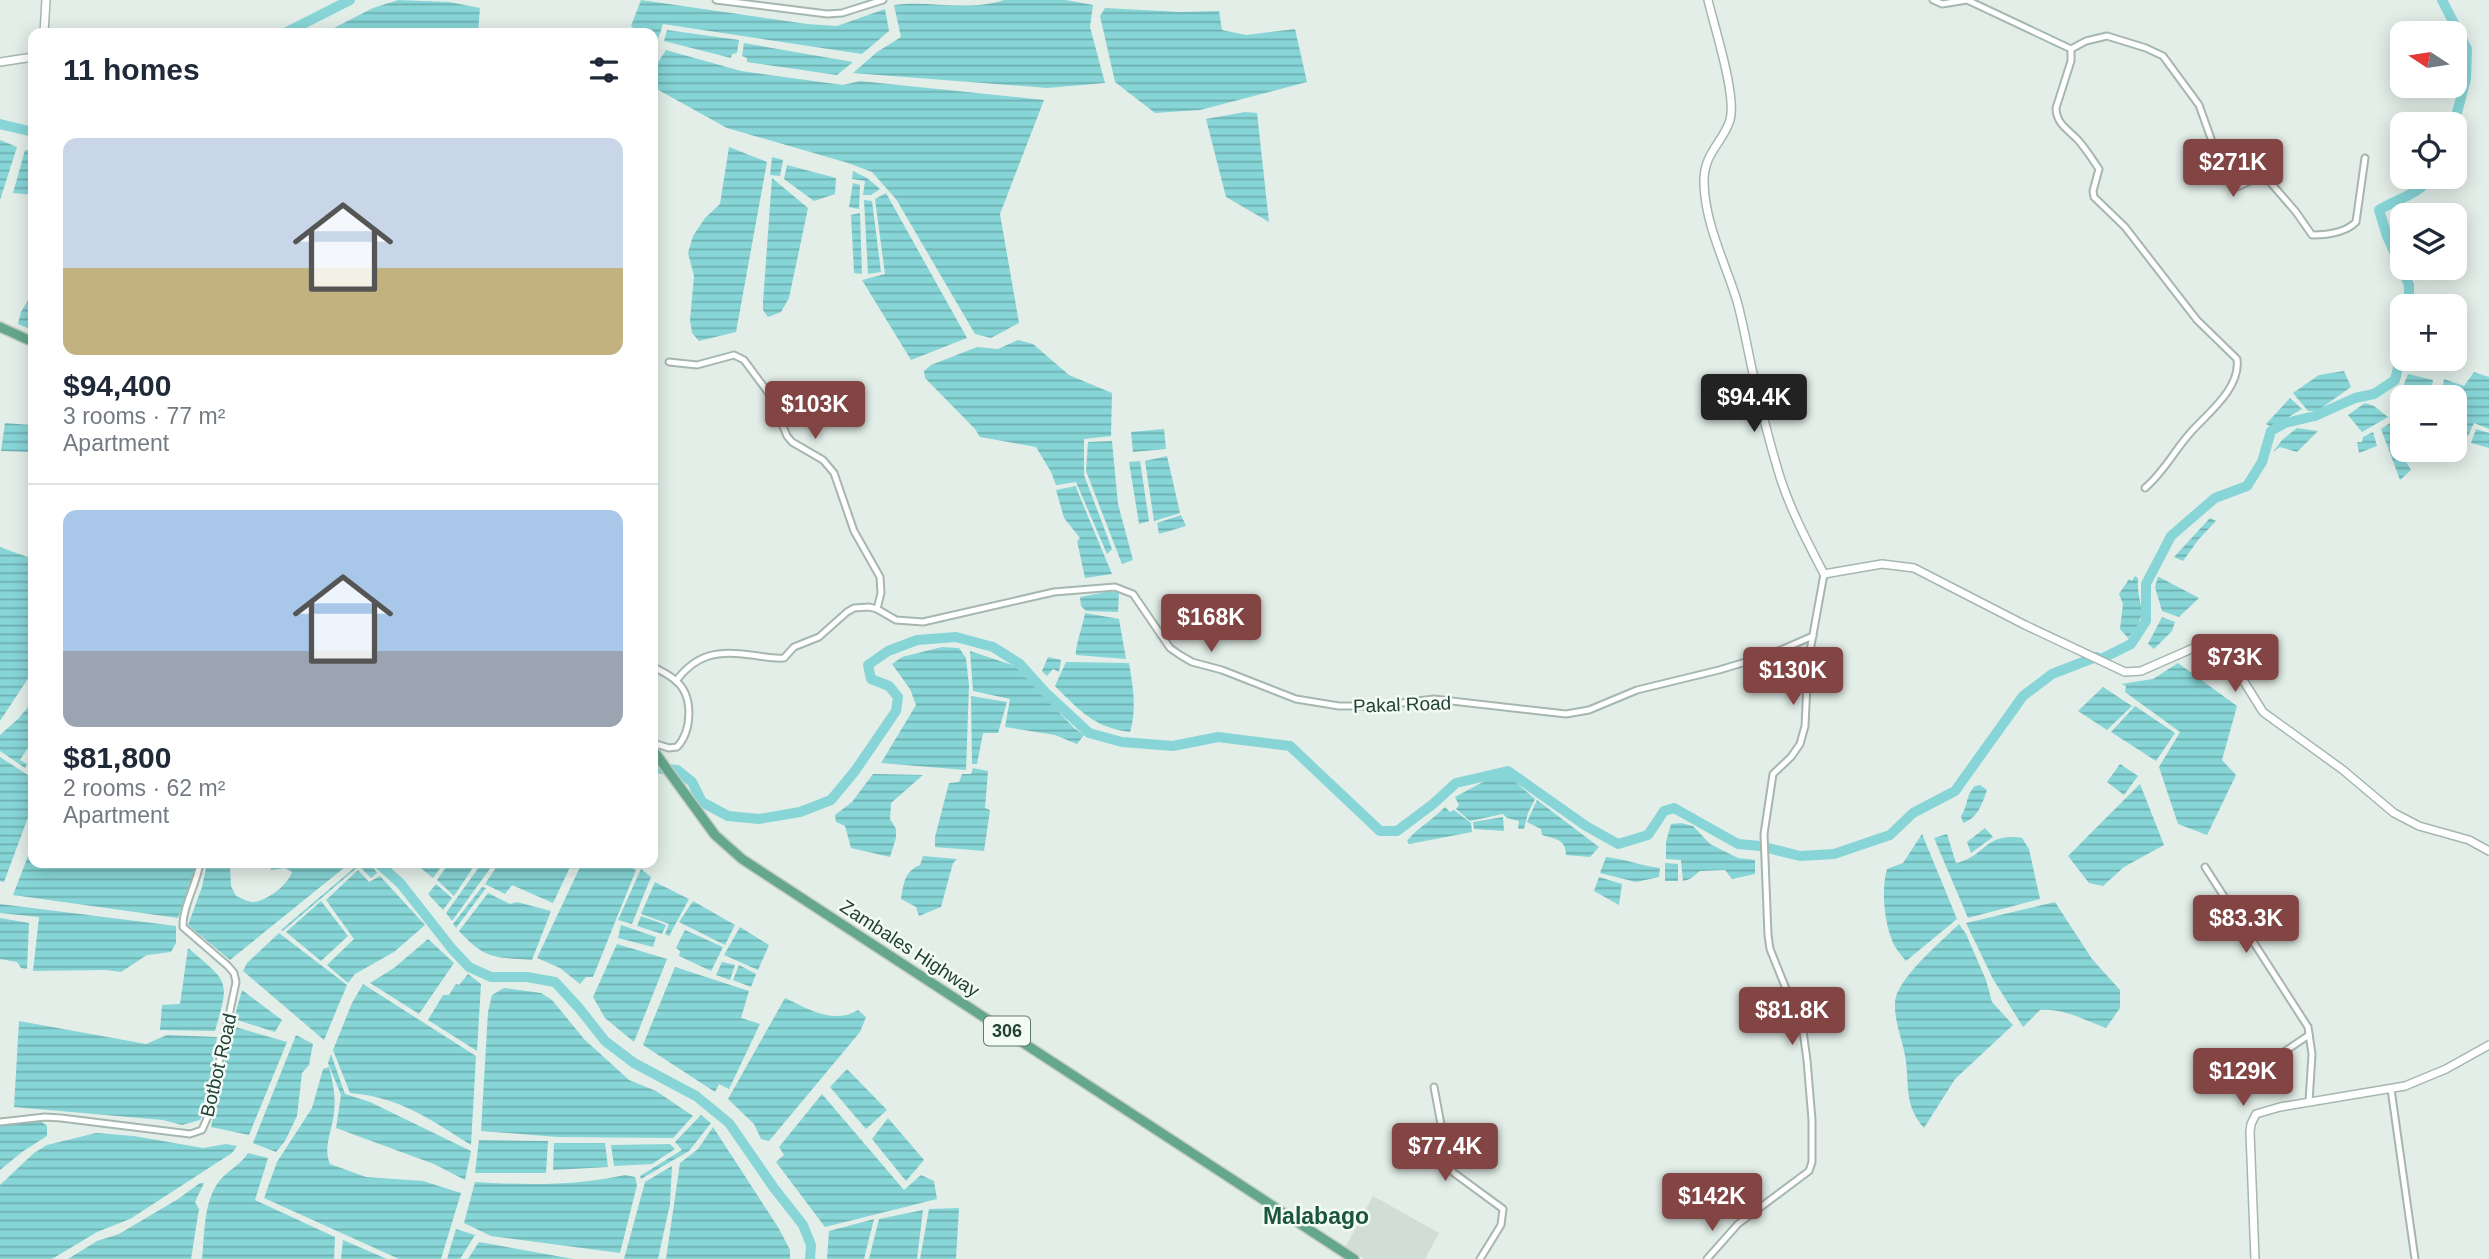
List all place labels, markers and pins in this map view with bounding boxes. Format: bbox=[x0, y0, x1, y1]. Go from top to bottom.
pin: $271K bbox=[2184, 140, 2282, 199]
pin: $94.4K bbox=[1697, 374, 1811, 434]
pin: $103K bbox=[766, 382, 864, 441]
pin: $168K bbox=[1162, 594, 1260, 654]
pin: $73K bbox=[2194, 634, 2276, 694]
pin: $130K bbox=[1744, 648, 1842, 707]
pin: $83.3K bbox=[2189, 895, 2303, 955]
pin: $81.8K bbox=[1735, 988, 1849, 1047]
pin: $129K bbox=[2194, 1048, 2292, 1108]
pin: $77.4K bbox=[1388, 1124, 1502, 1183]
pin: $142K bbox=[1663, 1174, 1761, 1233]

